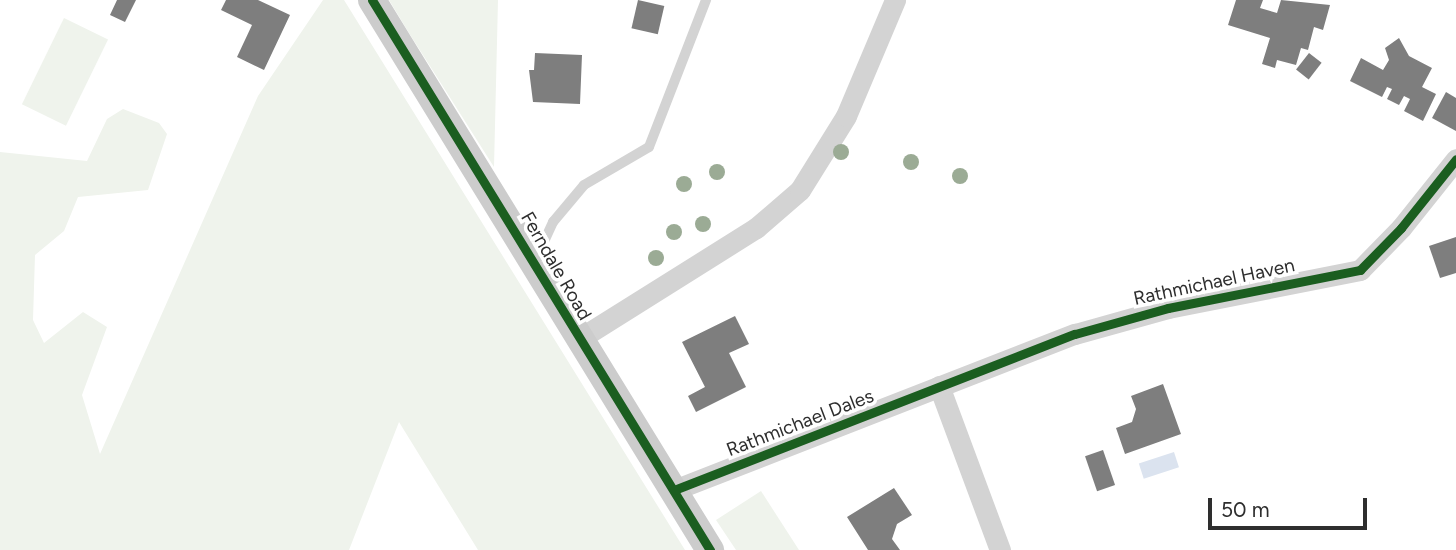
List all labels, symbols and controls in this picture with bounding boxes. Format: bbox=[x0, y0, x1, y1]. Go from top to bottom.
street label: Ferndale Road bbox=[516, 208, 596, 324]
street label: Rathmichael Haven bbox=[1131, 254, 1297, 310]
street label: Rathmichael Dales bbox=[723, 384, 877, 462]
scale bar bbox=[1211, 484, 1370, 528]
text: 50 m bbox=[1221, 497, 1270, 522]

